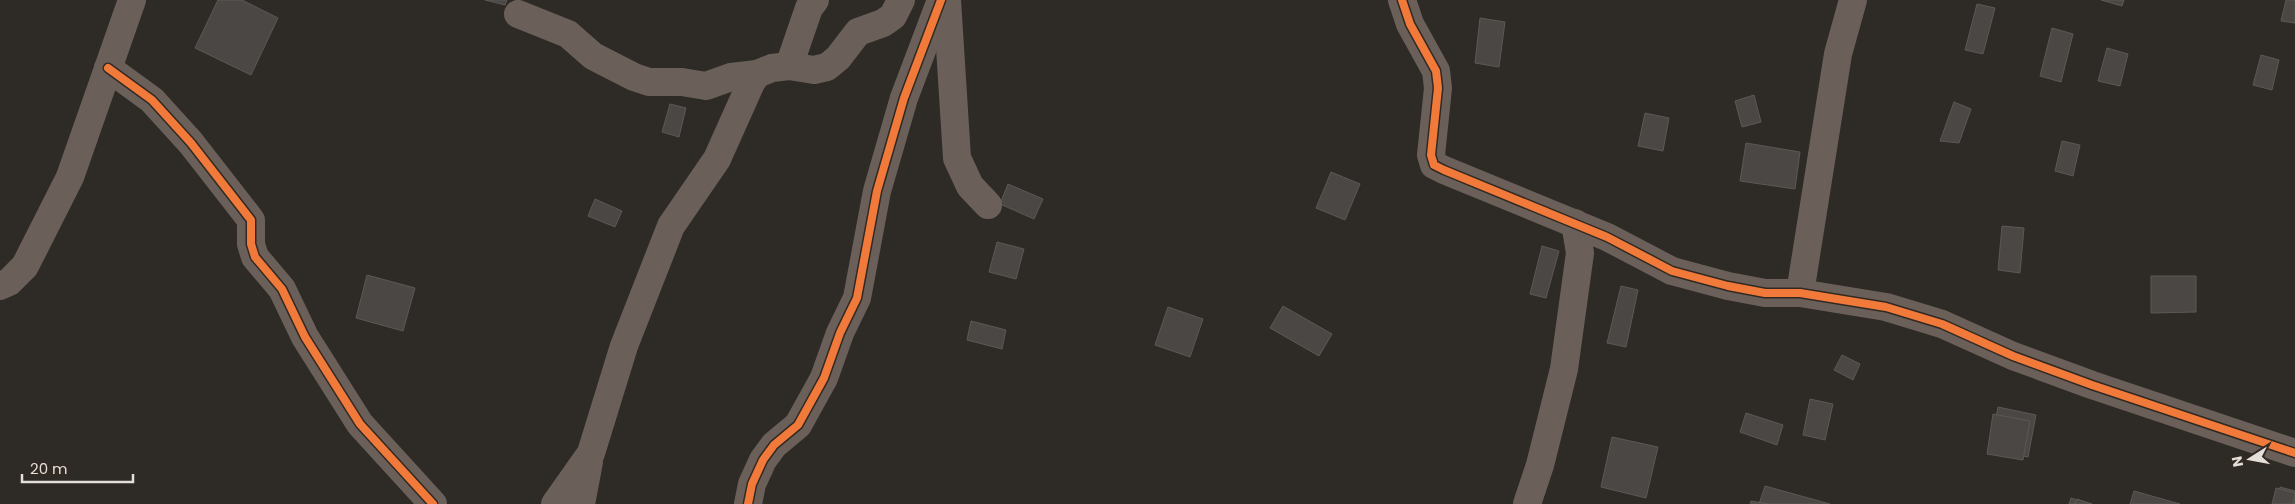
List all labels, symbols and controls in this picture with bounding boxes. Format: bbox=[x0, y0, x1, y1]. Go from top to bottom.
north arrow bbox=[2225, 434, 2275, 484]
scale bar bbox=[22, 452, 134, 484]
text: N bbox=[2226, 454, 2248, 469]
text: 20 m bbox=[30, 458, 68, 479]

